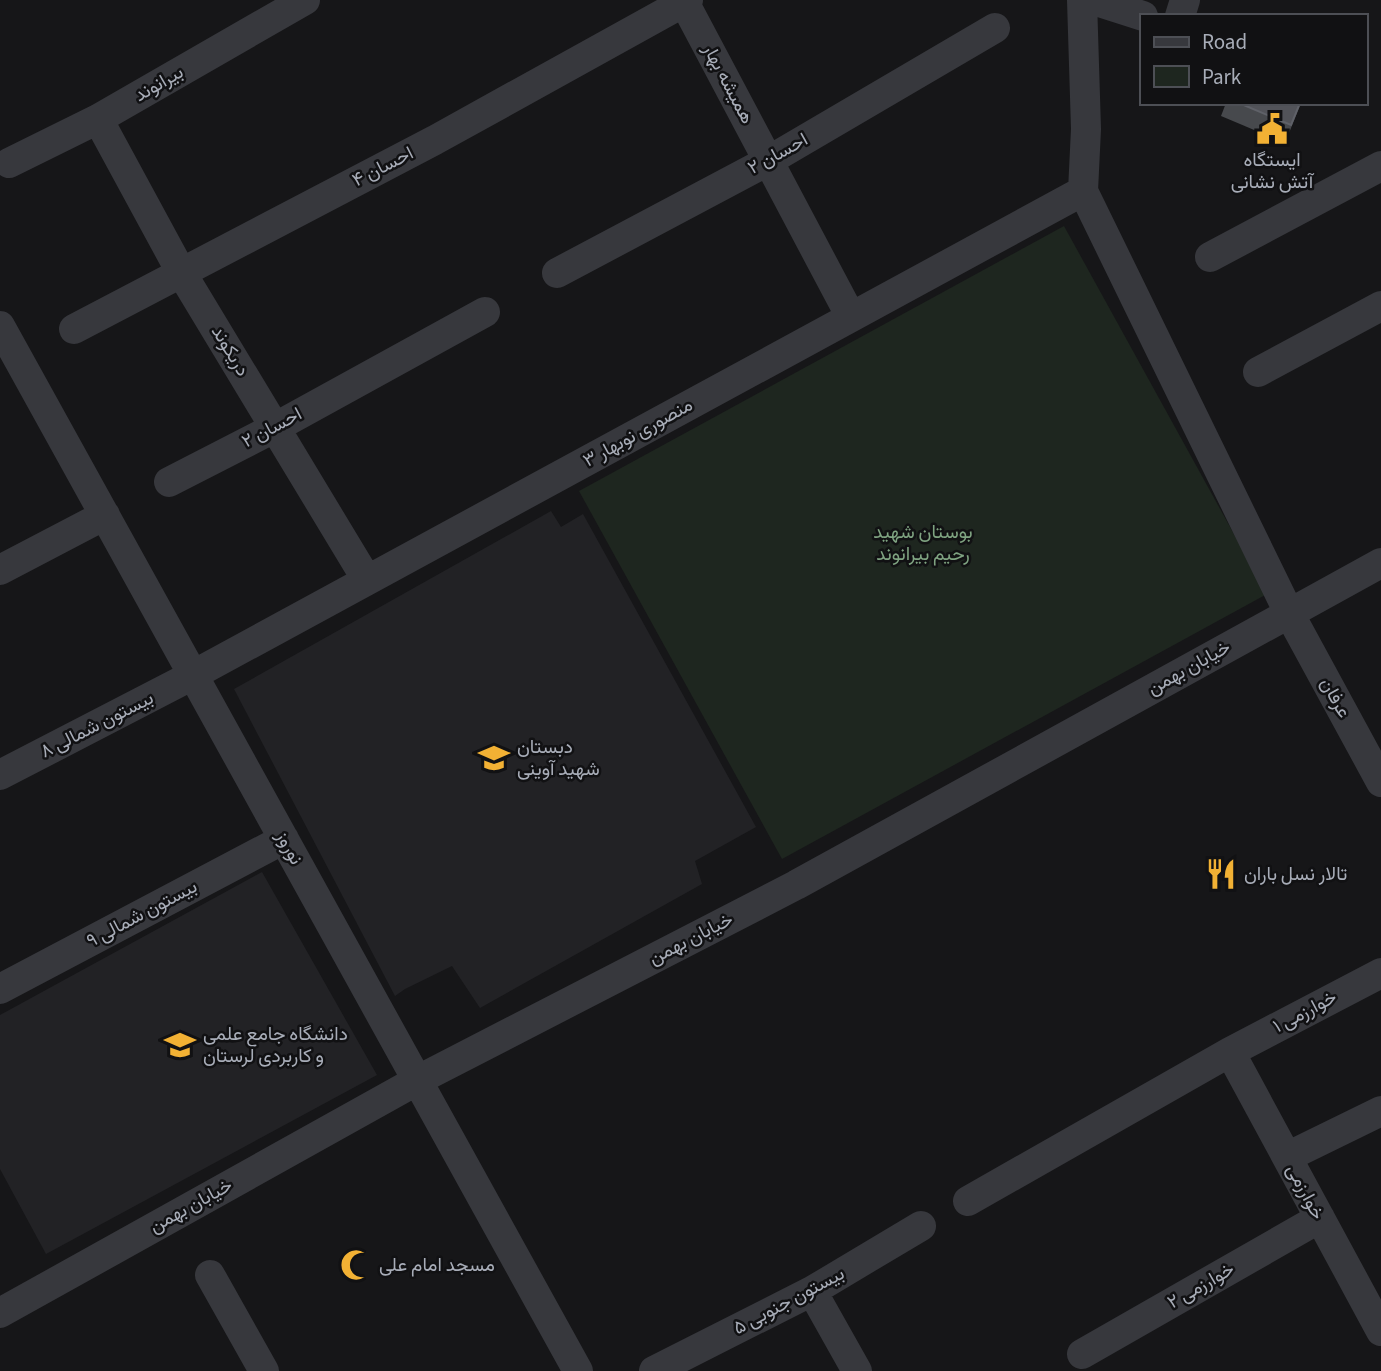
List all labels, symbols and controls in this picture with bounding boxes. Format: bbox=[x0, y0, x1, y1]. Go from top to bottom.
legend bbox=[1140, 14, 1367, 105]
text: Road bbox=[1202, 27, 1247, 57]
street label: همیشه بهار bbox=[695, 38, 760, 129]
street label: بیرانوند bbox=[129, 59, 189, 109]
text: Park bbox=[1202, 62, 1242, 92]
public building icon: ایستگاه آتش نشانی bbox=[1255, 112, 1289, 146]
street label: احسان ۲ bbox=[743, 126, 813, 182]
street label: احسان ۴ bbox=[348, 140, 418, 194]
place label: ایستگاه آتش نشانی bbox=[1231, 147, 1315, 196]
street label: دریکوند bbox=[204, 320, 256, 382]
street label: منصوری نوبهار ۳ bbox=[578, 392, 698, 474]
street label: احسان ۲ bbox=[237, 401, 307, 455]
park label: بوستان شهید رحیم بیرانوند bbox=[873, 519, 973, 568]
street label: خیابان بهمن bbox=[1142, 634, 1236, 702]
street label: عرفان bbox=[1313, 673, 1357, 723]
street label: بیستون شمالی ۸ bbox=[36, 685, 158, 765]
place label: دبستان شهید آوینی bbox=[517, 734, 600, 783]
school or university icon: دبستان شهید آوینی bbox=[477, 741, 511, 775]
street label: نوروز bbox=[268, 825, 309, 870]
restaurant icon: تالار نسل باران bbox=[1204, 857, 1238, 891]
place label: تالار نسل باران bbox=[1244, 861, 1347, 888]
street label: بیستون شمالی ۹ bbox=[82, 873, 202, 955]
street label: خیابان بهمن bbox=[644, 906, 738, 972]
street label: خوارزمی ۱ bbox=[1268, 984, 1342, 1040]
place label: دانشگاه جامع علمی و کاربردی لرستان bbox=[203, 1021, 348, 1070]
school or university icon: دانشگاه جامع علمی و کاربردی لرستان bbox=[163, 1028, 197, 1062]
street label: خوارزمی bbox=[1279, 1159, 1331, 1225]
street label: خیابان بهمن bbox=[144, 1172, 238, 1240]
mosque icon: مسجد امام علی bbox=[339, 1248, 373, 1282]
place label: مسجد امام علی bbox=[379, 1252, 495, 1279]
street label: خوارزمی ۲ bbox=[1162, 1256, 1240, 1316]
street label: بیستون جنوبی ۵ bbox=[728, 1260, 850, 1342]

